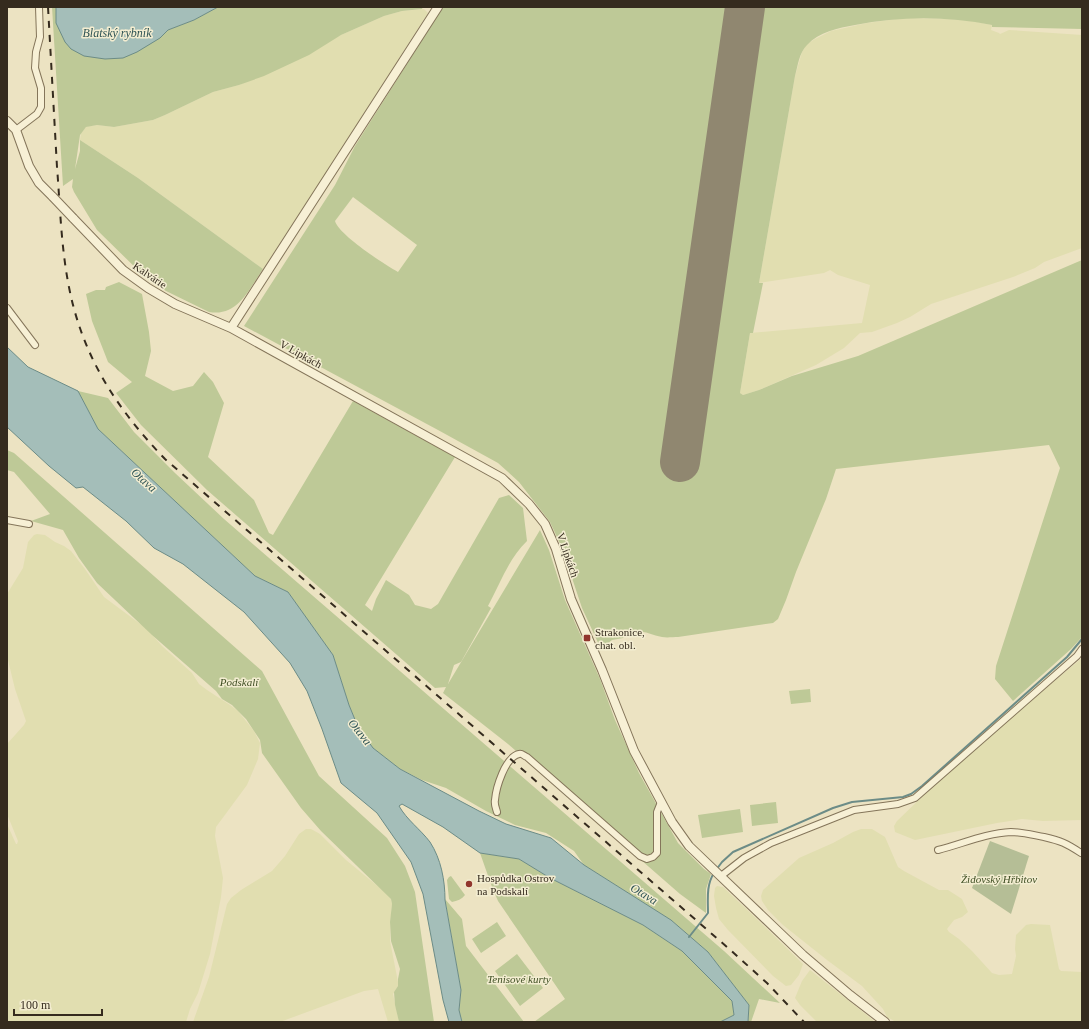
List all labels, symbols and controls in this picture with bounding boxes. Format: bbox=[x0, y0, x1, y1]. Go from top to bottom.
water label: Blatský rybník bbox=[83, 26, 152, 40]
street label: Kalvárie bbox=[131, 259, 169, 291]
street label: V Lipkách bbox=[278, 337, 325, 371]
water label: Otava bbox=[128, 465, 160, 495]
street label: V Lipkách bbox=[555, 531, 581, 579]
place label: Strakonice, chat. obl. bbox=[595, 626, 645, 651]
marker: Strakonice, chat. obl. bbox=[582, 633, 592, 643]
park label: Podskalí bbox=[219, 676, 259, 688]
water label: Otava bbox=[345, 716, 375, 748]
place label: Hospůdka Ostrov na Podskalí bbox=[477, 872, 555, 897]
park label: Židovský Hřbitov bbox=[961, 873, 1037, 885]
marker: Hospůdka Ostrov na Podskalí bbox=[464, 879, 474, 889]
water label: Otava bbox=[628, 880, 660, 908]
park label: Tenisové kurty bbox=[487, 973, 551, 985]
scale bar bbox=[14, 991, 102, 1017]
text: 100 m bbox=[20, 998, 51, 1012]

